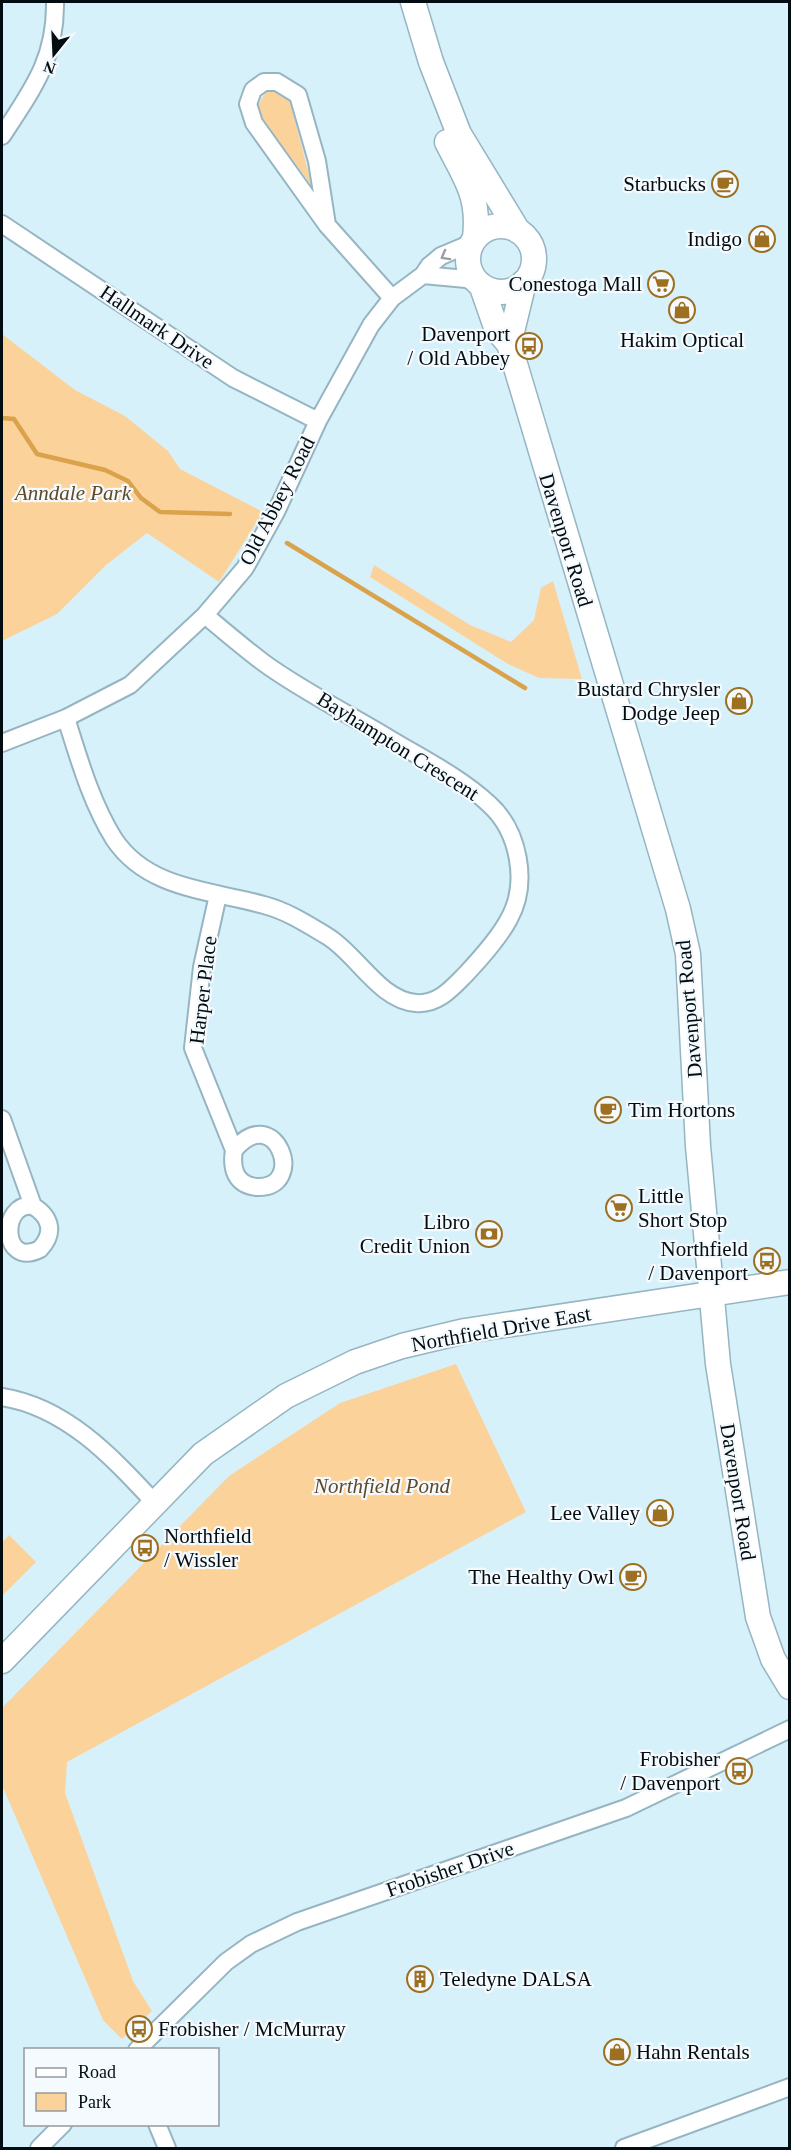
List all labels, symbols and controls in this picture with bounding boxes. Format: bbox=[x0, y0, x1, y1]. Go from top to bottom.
north arrow bbox=[24, 24, 84, 84]
text: N bbox=[41, 58, 58, 78]
cafe icon: Starbucks bbox=[710, 169, 740, 199]
place label: Starbucks bbox=[623, 172, 706, 196]
shop icon: Indigo bbox=[747, 224, 777, 254]
place label: Indigo bbox=[687, 227, 742, 251]
one-way arrow bbox=[441, 249, 451, 260]
supermarket icon: Conestoga Mall bbox=[646, 269, 676, 299]
place label: Conestoga Mall bbox=[508, 272, 642, 296]
street label: Hallmark Drive bbox=[95, 280, 219, 374]
shop icon: Hakim Optical bbox=[667, 295, 697, 325]
place label: Davenport / Old Abbey bbox=[407, 322, 510, 370]
place label: Hakim Optical bbox=[620, 328, 744, 352]
bus stop icon: Davenport / Old Abbey bbox=[514, 331, 544, 361]
street label: Old Abbey Road bbox=[234, 432, 320, 569]
street label: Davenport Road bbox=[534, 470, 598, 610]
park label: Anndale Park bbox=[13, 481, 132, 505]
place label: Bustard Chrysler Dodge Jeep bbox=[577, 677, 720, 725]
shop icon: Bustard Chrysler Dodge Jeep bbox=[724, 686, 754, 716]
street label: Bayhampton Crescent bbox=[313, 687, 483, 806]
street label: Harper Place bbox=[184, 934, 222, 1046]
street label: Davenport Road bbox=[671, 939, 707, 1079]
cafe icon: Tim Hortons bbox=[593, 1095, 623, 1125]
place label: Tim Hortons bbox=[628, 1098, 735, 1122]
place label: Little Short Stop bbox=[638, 1184, 727, 1232]
supermarket icon: Little Short Stop bbox=[604, 1193, 634, 1223]
place label: Libro Credit Union bbox=[360, 1210, 470, 1258]
bank icon: Libro Credit Union bbox=[474, 1219, 504, 1249]
place label: Northfield / Davenport bbox=[648, 1237, 748, 1285]
bus stop icon: Northfield / Davenport bbox=[752, 1246, 782, 1276]
street label: Northfield Drive East bbox=[409, 1301, 593, 1357]
street label: Davenport Road bbox=[715, 1422, 761, 1563]
park label: Northfield Pond bbox=[313, 1474, 450, 1498]
shop icon: Lee Valley bbox=[645, 1498, 675, 1528]
place label: Lee Valley bbox=[550, 1501, 640, 1525]
place label: Northfield / Wissler bbox=[164, 1524, 252, 1572]
bus stop icon: Northfield / Wissler bbox=[130, 1533, 160, 1563]
cafe icon: The Healthy Owl bbox=[618, 1562, 648, 1592]
place label: The Healthy Owl bbox=[468, 1565, 614, 1589]
place label: Frobisher / Davenport bbox=[620, 1747, 720, 1795]
bus stop icon: Frobisher / Davenport bbox=[724, 1756, 754, 1786]
street label: Frobisher Drive bbox=[383, 1836, 517, 1902]
building icon: Teledyne DALSA bbox=[405, 1964, 435, 1994]
place label: Teledyne DALSA bbox=[440, 1967, 593, 1991]
bus stop icon: Frobisher / McMurray bbox=[124, 2014, 154, 2044]
place label: Frobisher / McMurray bbox=[158, 2017, 346, 2041]
shop icon: Hahn Rentals bbox=[602, 2037, 632, 2067]
place label: Hahn Rentals bbox=[636, 2040, 750, 2064]
legend bbox=[24, 2048, 219, 2126]
text: Road bbox=[78, 2062, 116, 2082]
text: Park bbox=[78, 2092, 111, 2112]

